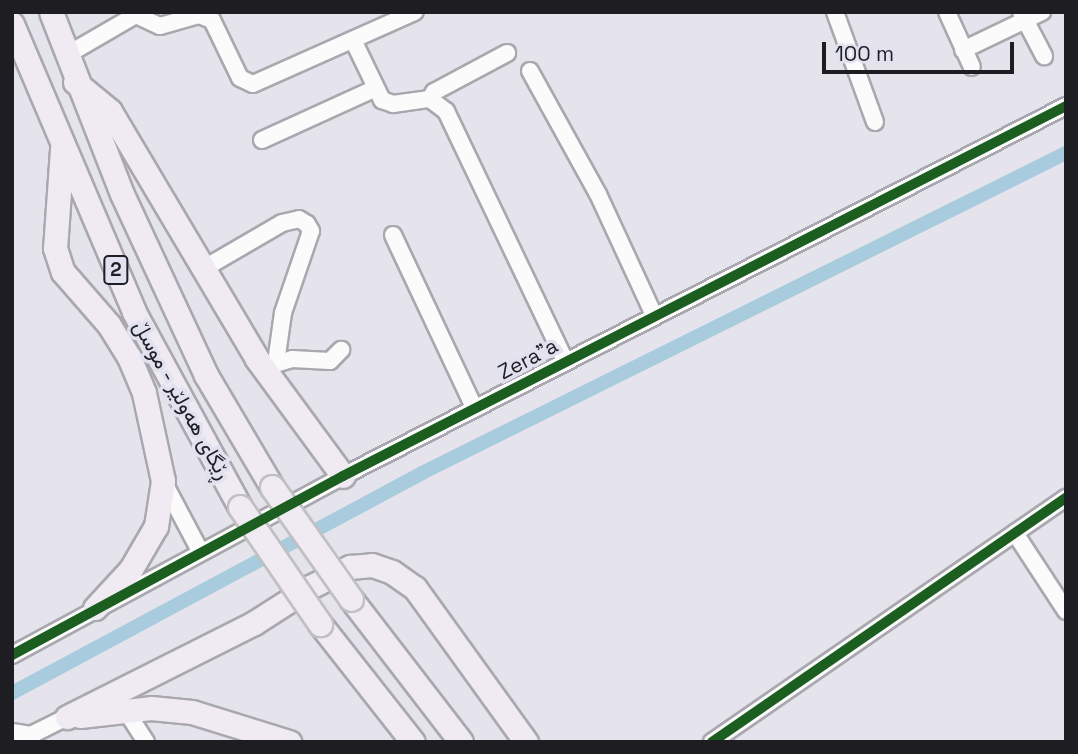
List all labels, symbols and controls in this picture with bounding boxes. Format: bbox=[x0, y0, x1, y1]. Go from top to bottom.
scale bar bbox=[826, 28, 1018, 72]
text: 100 m bbox=[835, 40, 894, 67]
road number: 2 bbox=[102, 254, 130, 286]
street label: ڕێگای هەولێر - موسڵ bbox=[128, 316, 236, 484]
street label: Zera"a bbox=[494, 333, 562, 385]

